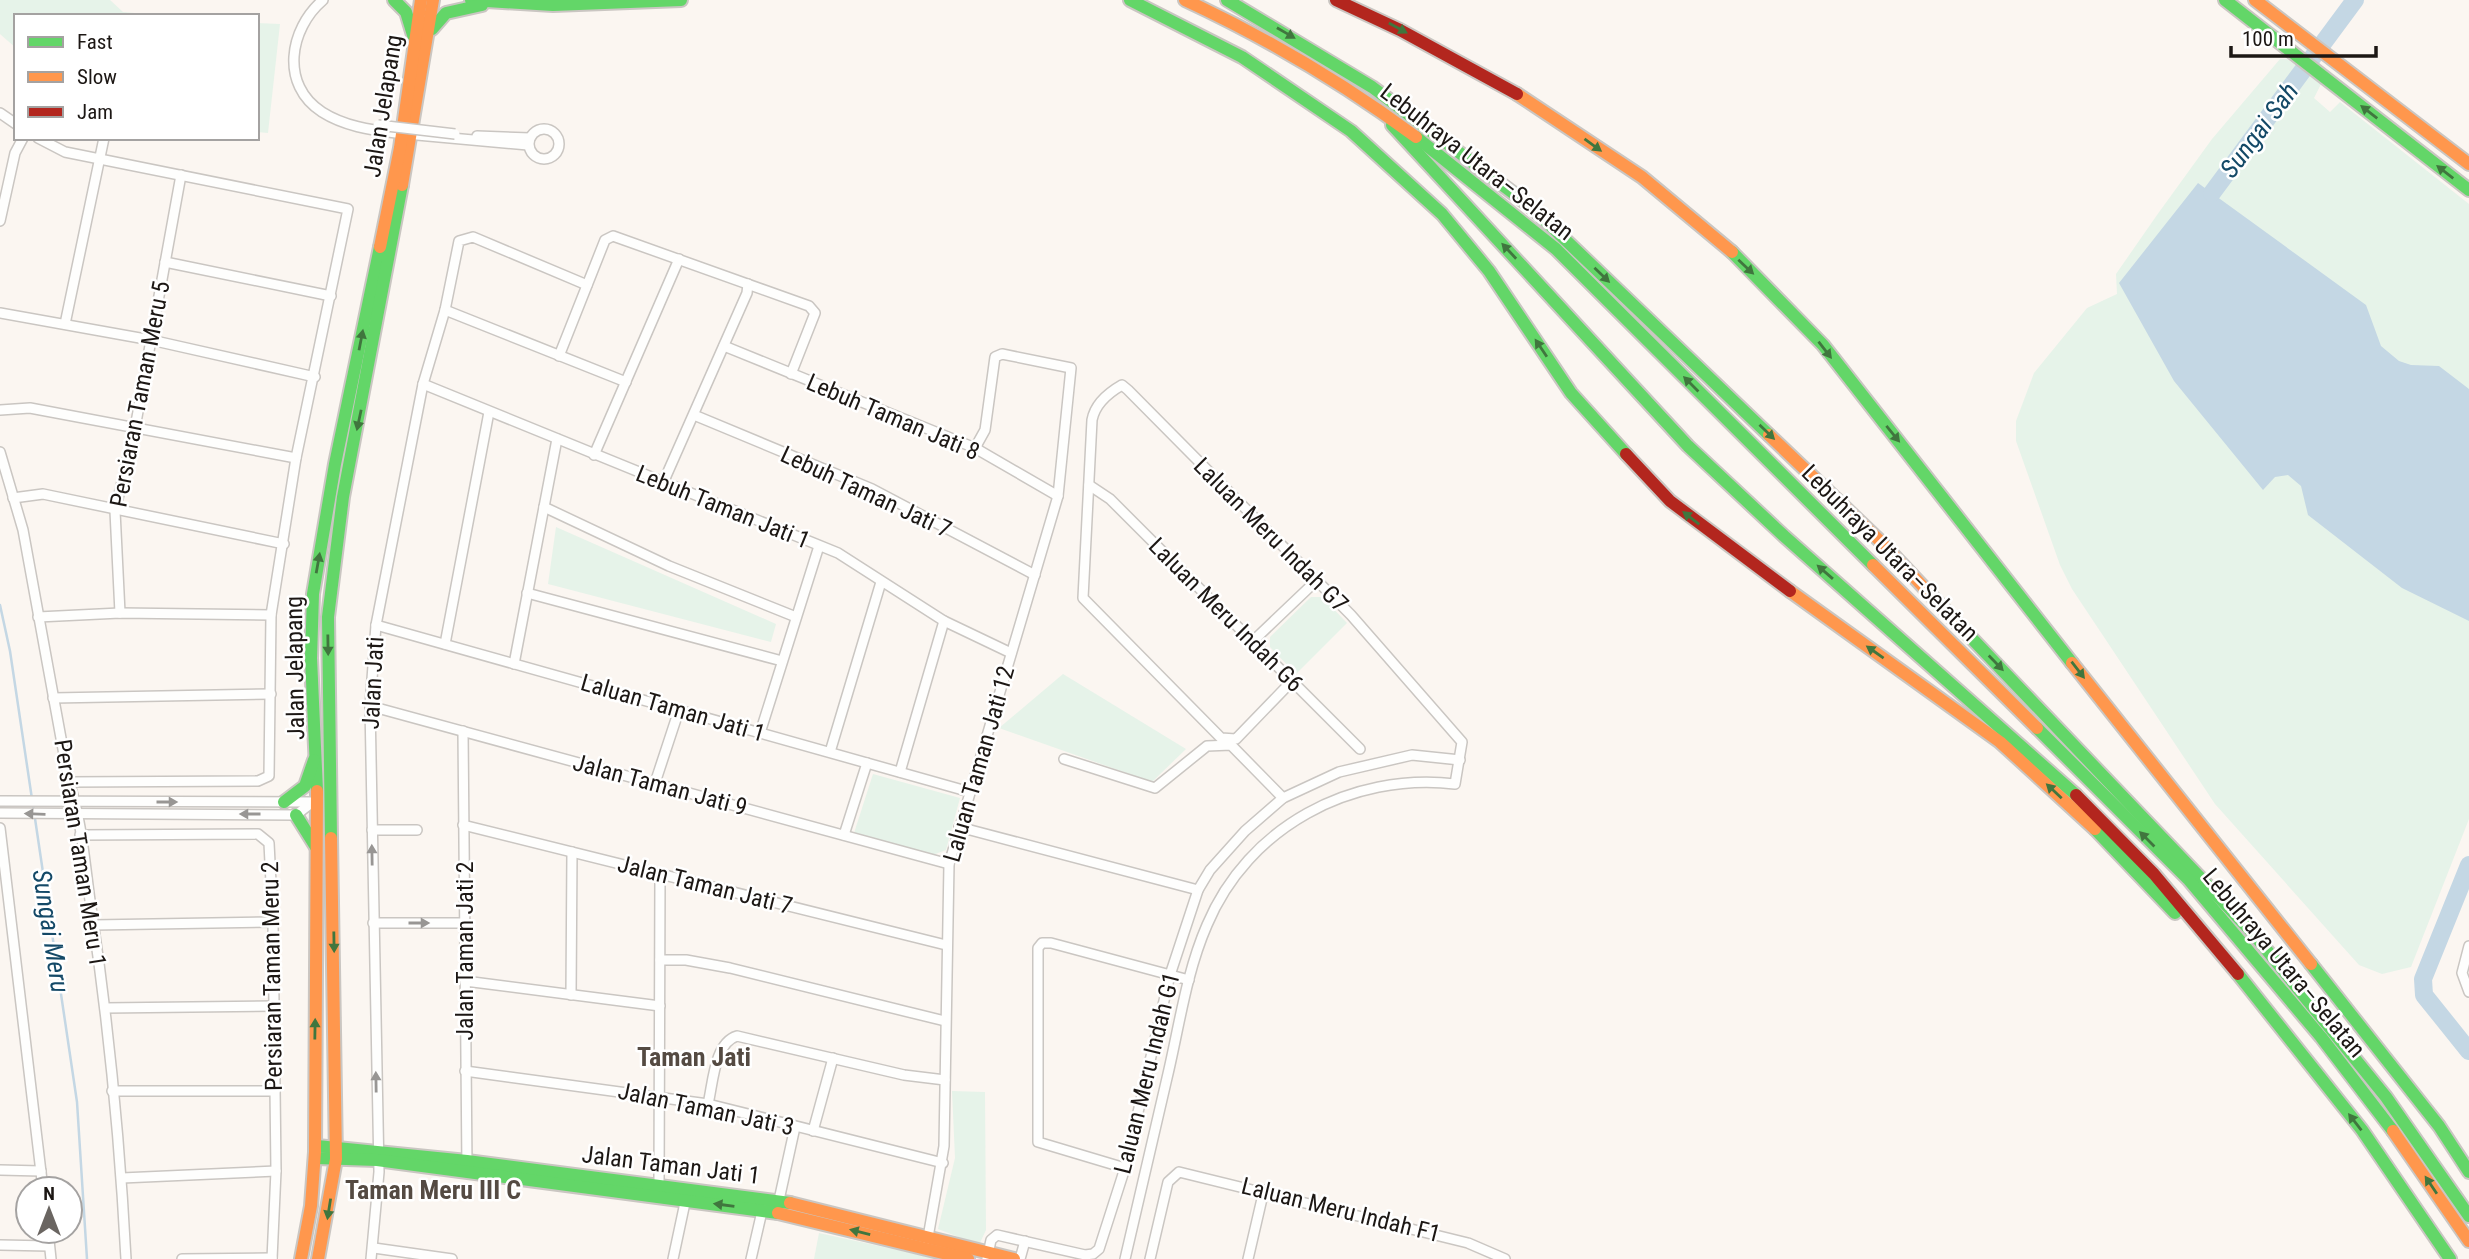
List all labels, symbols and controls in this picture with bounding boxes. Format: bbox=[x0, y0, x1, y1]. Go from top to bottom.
legend bbox=[14, 14, 259, 140]
scale bar bbox=[2231, 14, 2376, 58]
one-way arrow bbox=[1388, 23, 1408, 34]
one-way arrow bbox=[1276, 27, 1296, 39]
text: 100 m bbox=[2242, 27, 2294, 51]
text: Fast bbox=[77, 30, 113, 54]
street label: Jalan Jelapang bbox=[358, 33, 408, 179]
text: Slow bbox=[77, 65, 117, 89]
water label: Sungai Sah bbox=[2214, 77, 2304, 183]
street label: Lebuhraya Utara–Selatan bbox=[1375, 78, 1579, 246]
text: Jam bbox=[77, 100, 113, 124]
one-way arrow bbox=[2360, 104, 2378, 119]
one-way arrow bbox=[1584, 138, 1602, 152]
one-way arrow bbox=[2437, 165, 2455, 180]
one-way arrow bbox=[1502, 243, 1518, 260]
one-way arrow bbox=[1737, 258, 1754, 274]
one-way arrow bbox=[1593, 267, 1610, 283]
street label: Persiaran Taman Meru 5 bbox=[104, 279, 176, 509]
one-way arrow bbox=[356, 329, 367, 351]
one-way arrow bbox=[1534, 339, 1548, 357]
one-way arrow bbox=[1818, 340, 1833, 358]
street label: Lebuh Taman Jati 8 bbox=[802, 368, 984, 466]
one-way arrow bbox=[1683, 376, 1699, 392]
one-way arrow bbox=[353, 409, 364, 431]
one-way arrow bbox=[1758, 424, 1775, 441]
one-way arrow bbox=[1885, 424, 1900, 442]
street label: Lebuh Taman Jati 7 bbox=[776, 440, 956, 544]
street label: Laluan Meru Indah G7 bbox=[1188, 452, 1354, 618]
street label: Lebuh Taman Jati 1 bbox=[632, 459, 814, 555]
street label: Lebuhraya Utara–Selatan bbox=[1796, 459, 1984, 647]
one-way arrow bbox=[1682, 511, 1700, 525]
street label: Laluan Meru Indah G6 bbox=[1143, 532, 1309, 698]
one-way arrow bbox=[313, 552, 324, 574]
one-way arrow bbox=[1816, 564, 1834, 580]
street label: Jalan Jelapang bbox=[280, 596, 310, 740]
one-way arrow bbox=[322, 634, 334, 656]
street label: Jalan Jati bbox=[357, 636, 389, 730]
one-way arrow bbox=[1865, 646, 1884, 659]
one-way arrow bbox=[1988, 654, 2004, 671]
one-way arrow bbox=[2071, 661, 2086, 679]
street label: Laluan Taman Jati 12 bbox=[938, 663, 1020, 865]
street label: Laluan Taman Jati 1 bbox=[578, 668, 768, 748]
street label: Persiaran Taman Meru 1 bbox=[48, 737, 112, 969]
street label: Jalan Taman Jati 9 bbox=[570, 748, 750, 822]
one-way arrow bbox=[2046, 784, 2063, 800]
one-way arrow bbox=[156, 796, 178, 808]
one-way arrow bbox=[24, 808, 46, 819]
one-way arrow bbox=[238, 808, 260, 820]
one-way arrow bbox=[2139, 831, 2155, 847]
one-way arrow bbox=[366, 843, 378, 865]
street label: Jalan Taman Jati 7 bbox=[615, 850, 795, 920]
street label: Persiaran Taman Meru 2 bbox=[256, 861, 288, 1091]
street label: Jalan Taman Jati 2 bbox=[451, 861, 479, 1041]
street label: Lebuhraya Utara–Selatan bbox=[2197, 863, 2371, 1063]
water label: Sungai Meru bbox=[26, 867, 76, 995]
one-way arrow bbox=[408, 917, 430, 929]
one-way arrow bbox=[328, 931, 340, 953]
street label: Laluan Meru Indah G1 bbox=[1108, 969, 1186, 1177]
one-way arrow bbox=[309, 1018, 321, 1040]
district label: Taman Jati bbox=[637, 1042, 751, 1072]
one-way arrow bbox=[370, 1071, 381, 1093]
street label: Jalan Taman Jati 3 bbox=[615, 1077, 797, 1141]
one-way arrow bbox=[2348, 1114, 2363, 1132]
street label: Jalan Taman Jati 1 bbox=[580, 1140, 762, 1190]
street label: Laluan Meru Indah F1 bbox=[1239, 1172, 1443, 1248]
north arrow bbox=[14, 1175, 84, 1245]
district label: Taman Meru III C bbox=[345, 1175, 521, 1205]
one-way arrow bbox=[2424, 1176, 2438, 1194]
text: N bbox=[43, 1182, 55, 1205]
one-way arrow bbox=[323, 1198, 334, 1220]
one-way arrow bbox=[713, 1200, 735, 1211]
one-way arrow bbox=[849, 1226, 871, 1237]

